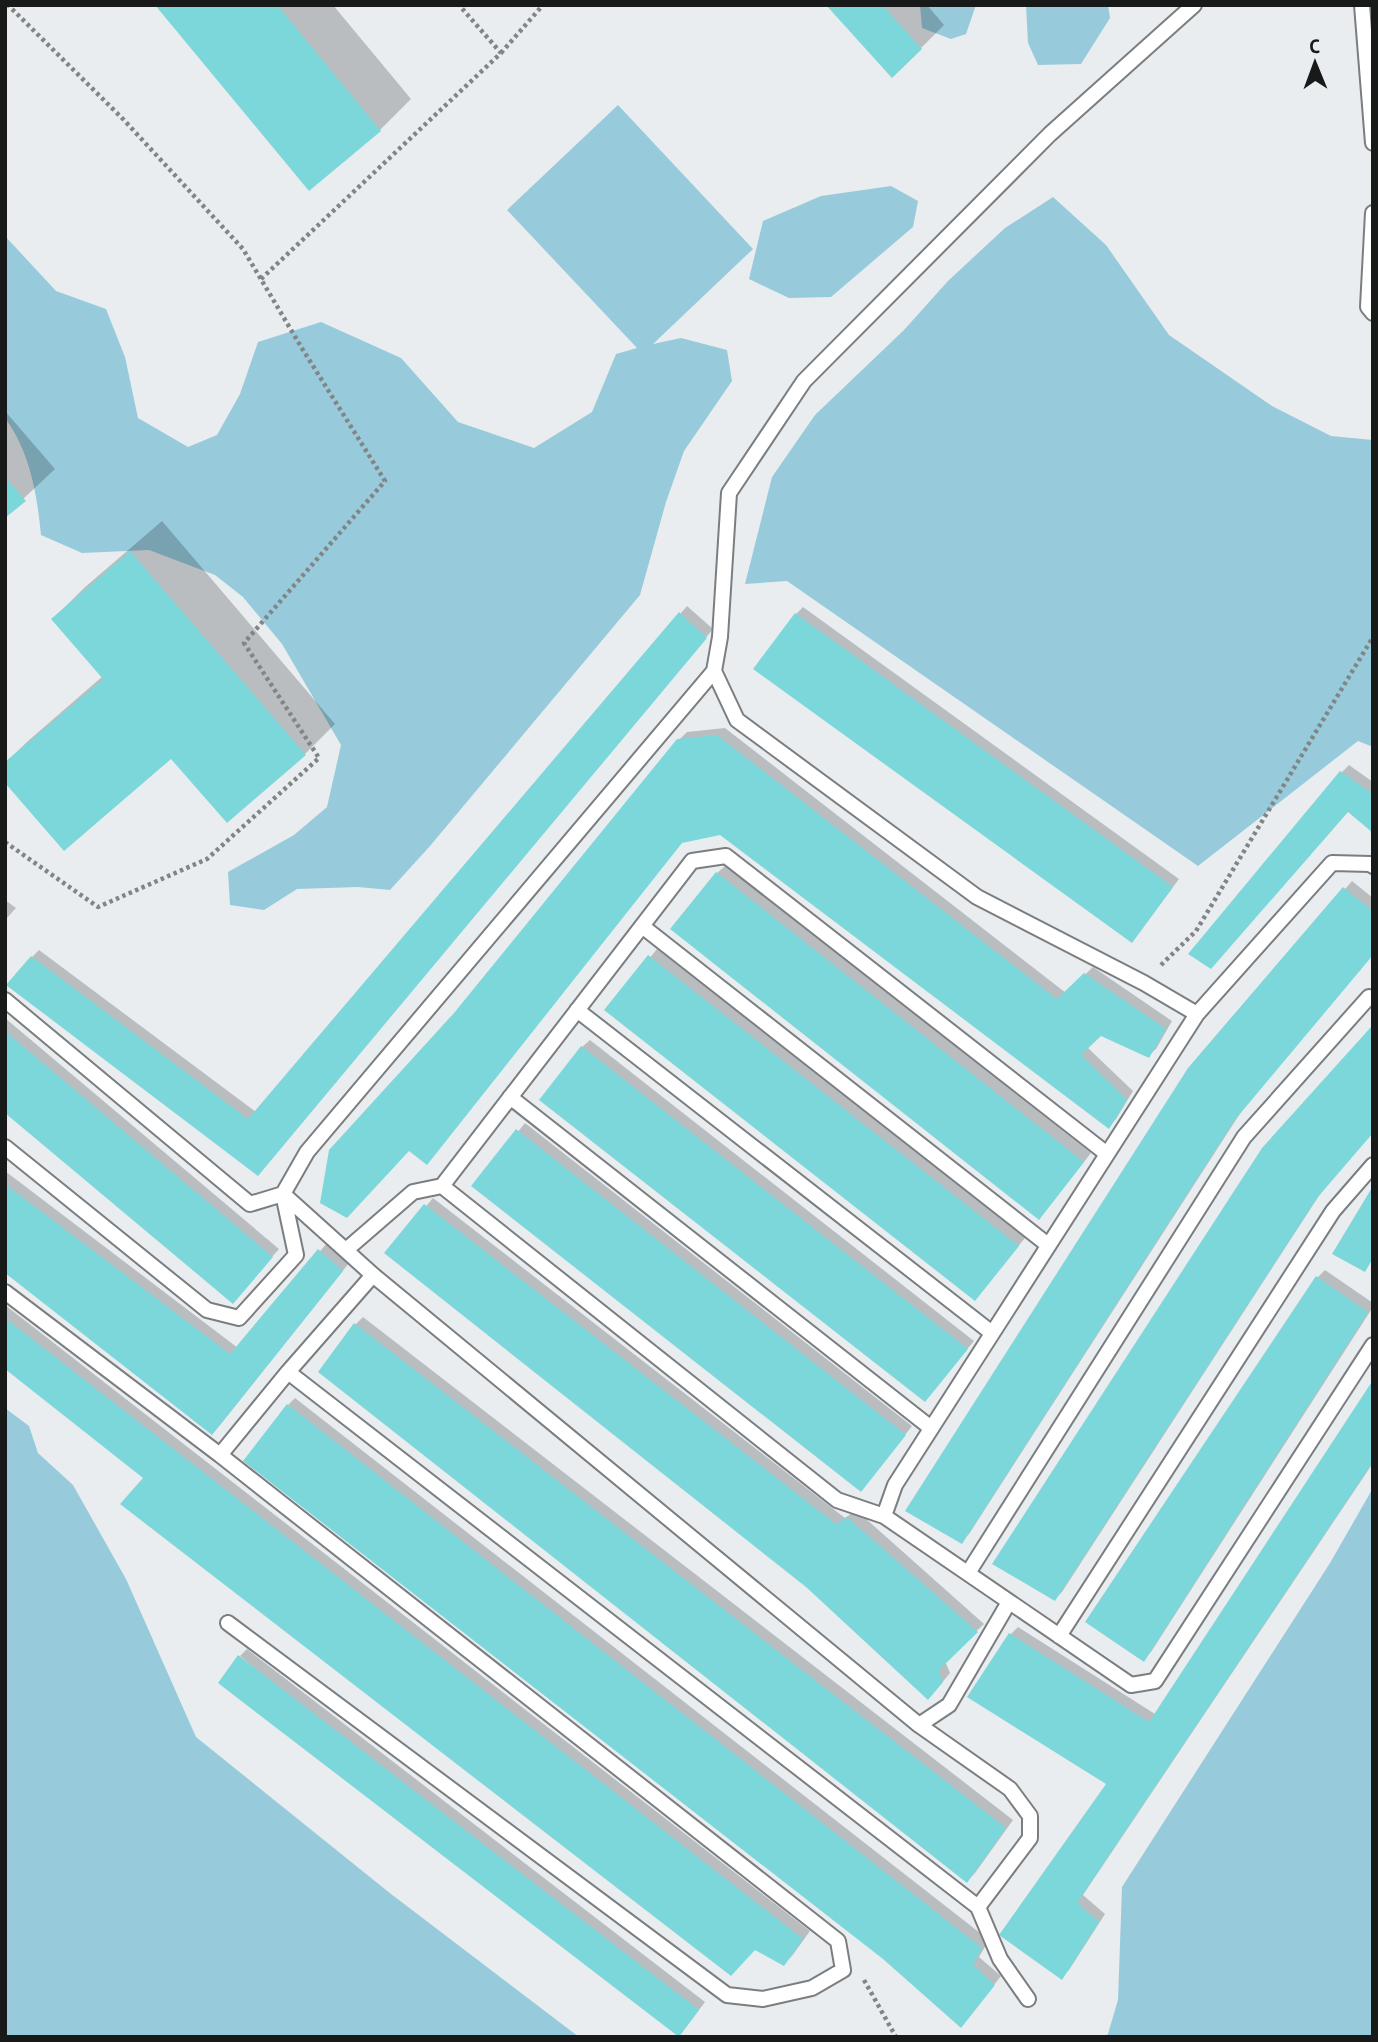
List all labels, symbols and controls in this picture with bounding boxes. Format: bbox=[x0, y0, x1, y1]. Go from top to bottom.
north arrow bbox=[1280, 28, 1350, 98]
text: С bbox=[1309, 34, 1321, 58]

